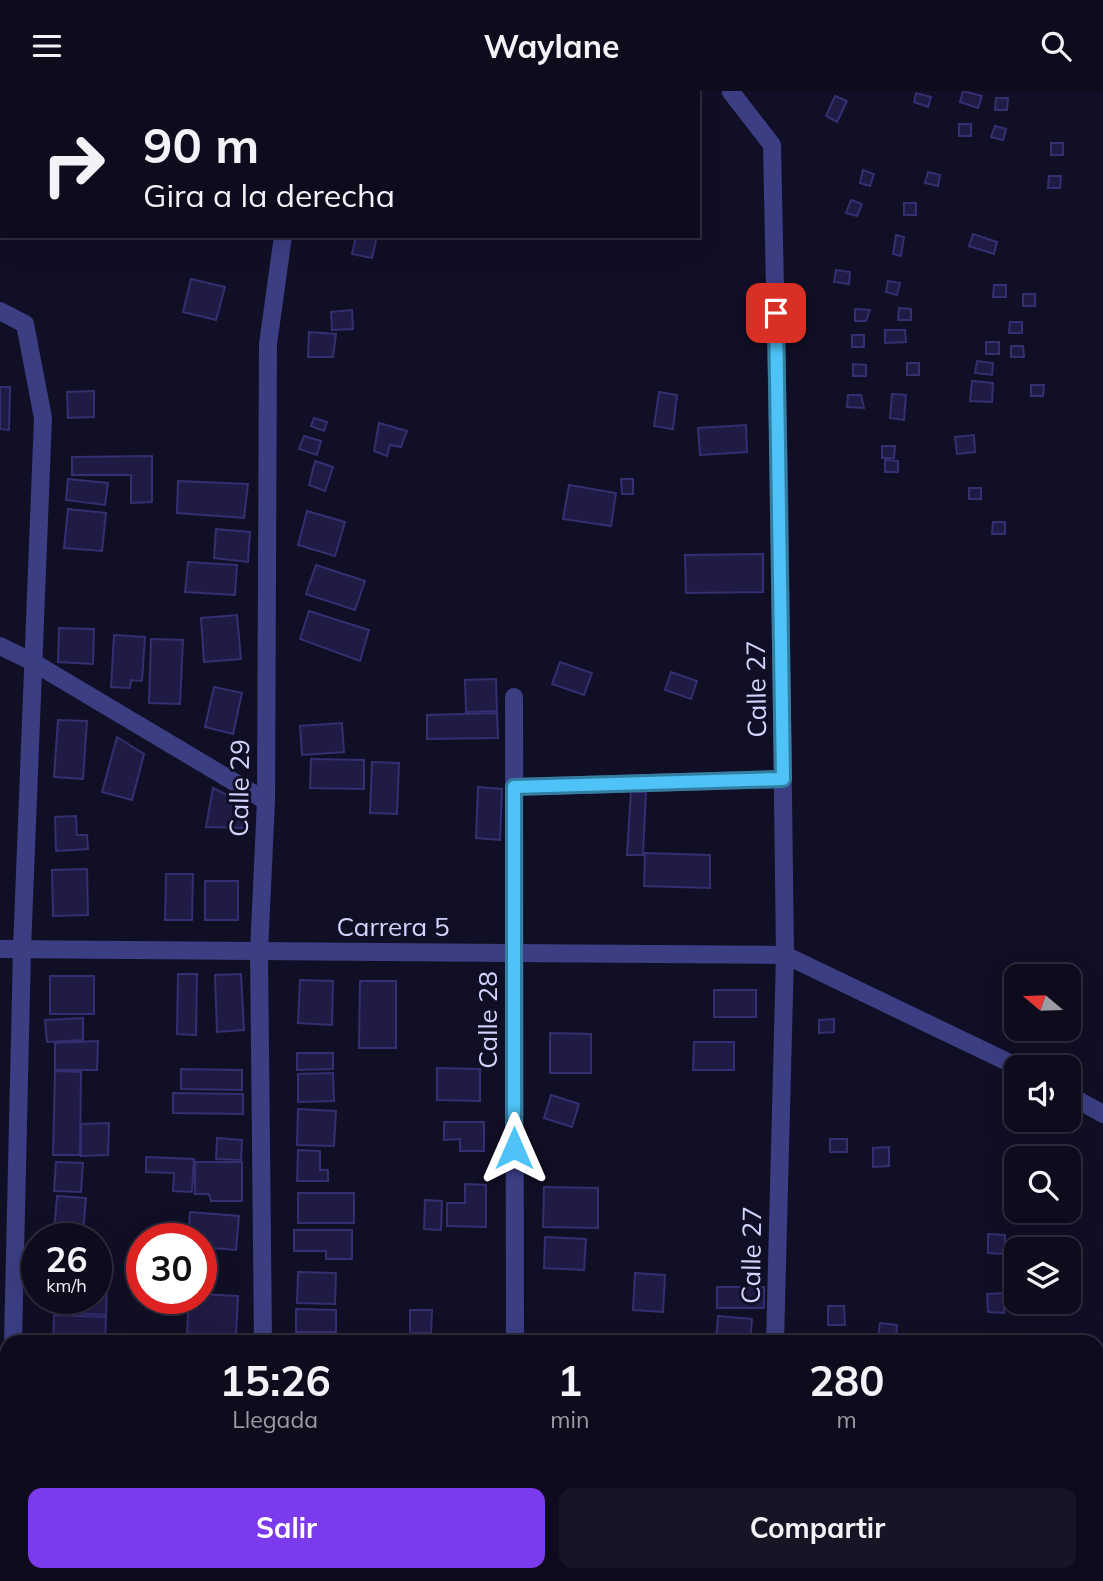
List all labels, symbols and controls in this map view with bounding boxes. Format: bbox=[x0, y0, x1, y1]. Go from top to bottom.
text: Waylane bbox=[483, 26, 620, 66]
icon: menu bbox=[28, 27, 66, 65]
icon: search bbox=[1037, 27, 1075, 65]
text: 90 m bbox=[143, 114, 259, 175]
icon: right bbox=[28, 119, 119, 210]
text: Gira a la derecha bbox=[143, 175, 395, 215]
pin bbox=[746, 283, 806, 343]
icon: arrive bbox=[757, 294, 795, 332]
street label: Calle 27 bbox=[739, 640, 773, 738]
street label: Calle 29 bbox=[222, 739, 256, 837]
street label: Carrera 5 bbox=[336, 910, 450, 943]
north arrow bbox=[1004, 964, 1082, 1041]
map controls bbox=[1004, 964, 1081, 1314]
street label: Calle 28 bbox=[471, 971, 504, 1069]
button: sound bbox=[1004, 1055, 1081, 1132]
position arrow bbox=[477, 1111, 551, 1185]
button: search bbox=[1004, 1146, 1081, 1223]
street label: Calle 27 bbox=[734, 1206, 768, 1304]
speed limit sign: 30 bbox=[126, 1223, 217, 1314]
text: 26 bbox=[45, 1237, 88, 1281]
button: layers bbox=[1004, 1237, 1081, 1314]
text: km/h bbox=[46, 1274, 87, 1297]
text: 15:26 bbox=[220, 1354, 331, 1407]
text: 1 bbox=[557, 1354, 582, 1407]
text: 280 bbox=[809, 1354, 884, 1407]
text: Llegada bbox=[232, 1405, 318, 1434]
text: min bbox=[550, 1405, 589, 1434]
text: m bbox=[837, 1405, 857, 1434]
button: Salir bbox=[28, 1488, 545, 1568]
button: Compartir bbox=[559, 1488, 1076, 1568]

